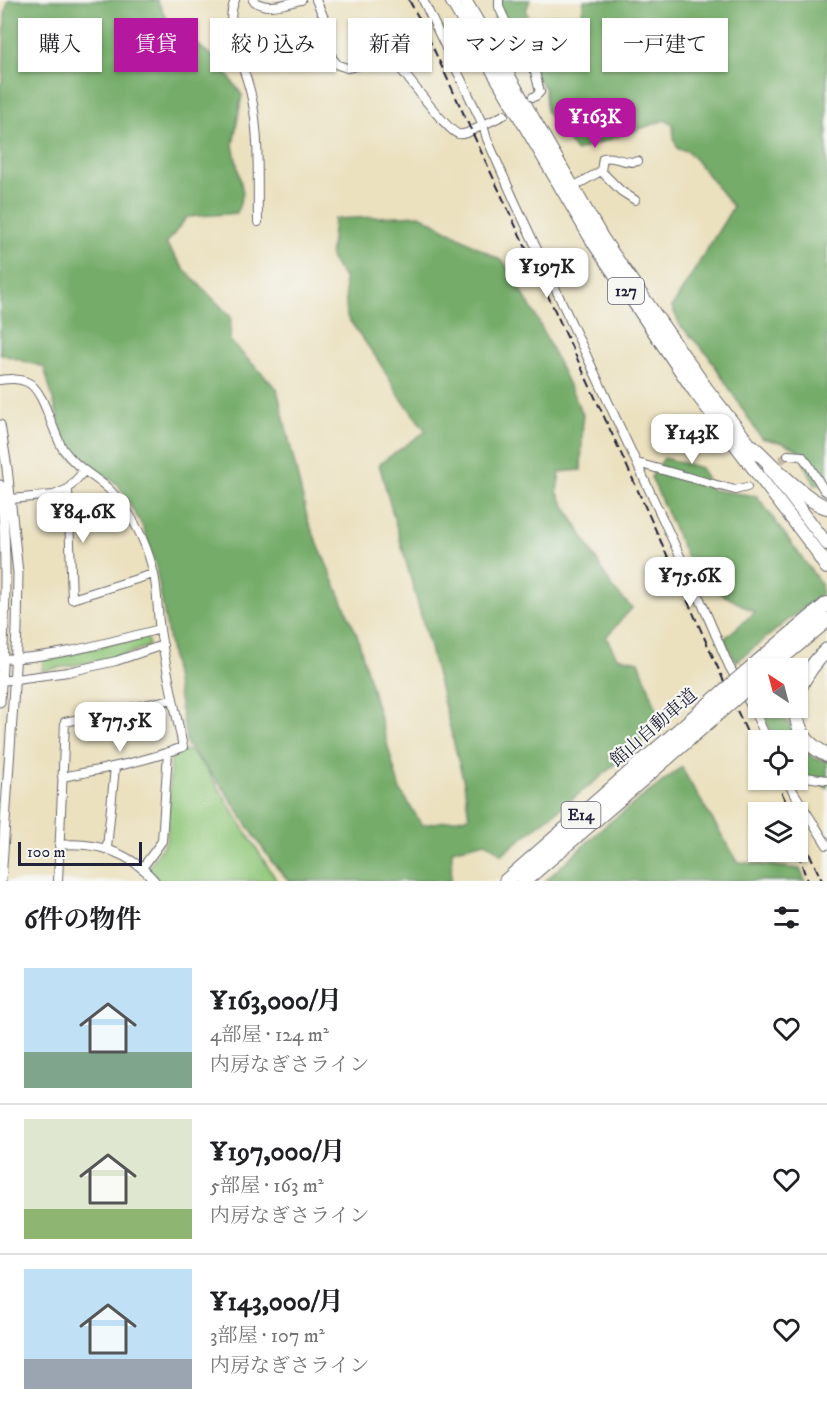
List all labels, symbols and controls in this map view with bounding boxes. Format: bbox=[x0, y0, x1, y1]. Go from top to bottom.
chip: 購入 bbox=[18, 18, 102, 72]
chip: 賃貸 bbox=[114, 18, 198, 72]
chip: 絞り込み bbox=[210, 18, 336, 72]
chip: 新着 bbox=[348, 18, 432, 72]
chip: マンション bbox=[444, 18, 590, 72]
chip: 一戸建て bbox=[602, 18, 728, 72]
pin: ¥163K bbox=[553, 98, 637, 149]
text: ¥163K bbox=[569, 105, 621, 130]
pin: ¥197K bbox=[505, 248, 589, 299]
text: ¥197K bbox=[519, 255, 575, 280]
road number: 127 bbox=[608, 278, 644, 304]
pin: ¥143K bbox=[650, 414, 734, 465]
text: ¥143K bbox=[665, 421, 719, 446]
pin: ¥84.6K bbox=[34, 493, 132, 544]
text: ¥84.6K bbox=[51, 500, 115, 525]
pin: ¥75.6K bbox=[641, 557, 739, 608]
text: ¥75.6K bbox=[659, 564, 721, 589]
north arrow bbox=[748, 658, 808, 718]
map controls bbox=[748, 658, 808, 862]
street label: 館山自動車道 bbox=[606, 684, 702, 772]
pin: ¥77.5K bbox=[71, 702, 169, 753]
text: ¥77.5K bbox=[89, 709, 151, 734]
button: locate bbox=[748, 730, 808, 790]
road number: E14 bbox=[562, 802, 600, 828]
button: layers bbox=[748, 802, 808, 862]
scale bar bbox=[18, 839, 142, 866]
text: 100 m bbox=[27, 842, 66, 862]
icon: filters bbox=[770, 901, 803, 934]
text: 6件の物件 bbox=[24, 904, 142, 937]
text: ¥163,000/月 bbox=[210, 985, 342, 1018]
icon: home bbox=[72, 992, 144, 1064]
icon: heart bbox=[770, 1012, 803, 1045]
text: 4部屋 · 124 m² bbox=[210, 1023, 329, 1048]
text: 内房なぎさライン bbox=[210, 1053, 369, 1078]
text: ¥197,000/月 bbox=[210, 1136, 345, 1169]
icon: home bbox=[72, 1143, 144, 1215]
icon: heart bbox=[770, 1163, 803, 1196]
text: 5部屋 · 163 m² bbox=[210, 1174, 324, 1199]
text: 内房なぎさライン bbox=[210, 1204, 369, 1229]
text: ¥143,000/月 bbox=[210, 1286, 344, 1319]
icon: home bbox=[72, 1293, 144, 1365]
icon: heart bbox=[770, 1313, 803, 1346]
text: 3部屋 · 107 m² bbox=[210, 1324, 325, 1349]
text: 内房なぎさライン bbox=[210, 1354, 369, 1379]

